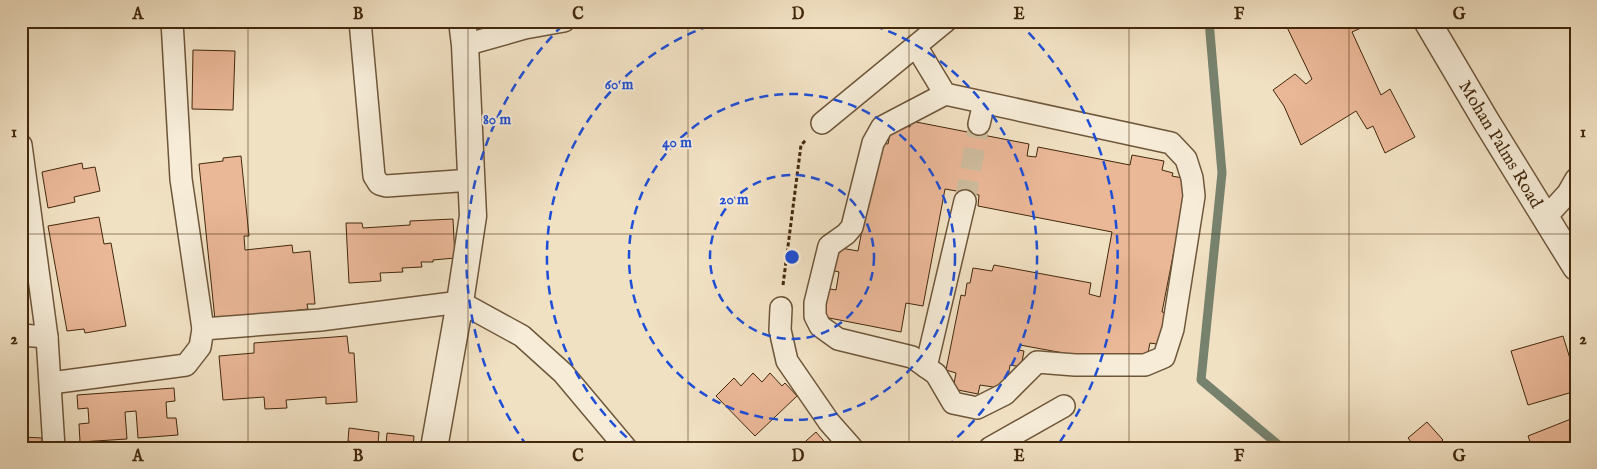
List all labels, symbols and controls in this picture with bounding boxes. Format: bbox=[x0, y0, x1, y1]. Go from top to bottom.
text: A bbox=[132, 5, 145, 25]
text: B bbox=[353, 5, 364, 25]
text: C bbox=[572, 5, 584, 25]
text: D bbox=[792, 5, 805, 25]
text: E bbox=[1013, 5, 1025, 25]
text: F bbox=[1234, 5, 1245, 25]
text: G bbox=[1453, 5, 1466, 25]
text: 60 m bbox=[605, 75, 634, 94]
street label: Mohan Palms Road bbox=[1452, 77, 1547, 213]
text: 80 m bbox=[483, 110, 511, 129]
text: 1 bbox=[11, 123, 17, 143]
text: 1 bbox=[1580, 123, 1586, 143]
text: 40 m bbox=[662, 133, 692, 152]
text: 20 m bbox=[719, 190, 749, 209]
centre of rings bbox=[783, 248, 801, 266]
text: 2 bbox=[10, 330, 18, 350]
text: 2 bbox=[1579, 330, 1587, 350]
text: A bbox=[132, 447, 145, 467]
text: B bbox=[353, 447, 364, 467]
text: C bbox=[572, 447, 584, 467]
text: D bbox=[792, 447, 805, 467]
text: E bbox=[1013, 447, 1025, 467]
text: F bbox=[1234, 447, 1245, 467]
text: G bbox=[1453, 447, 1466, 467]

